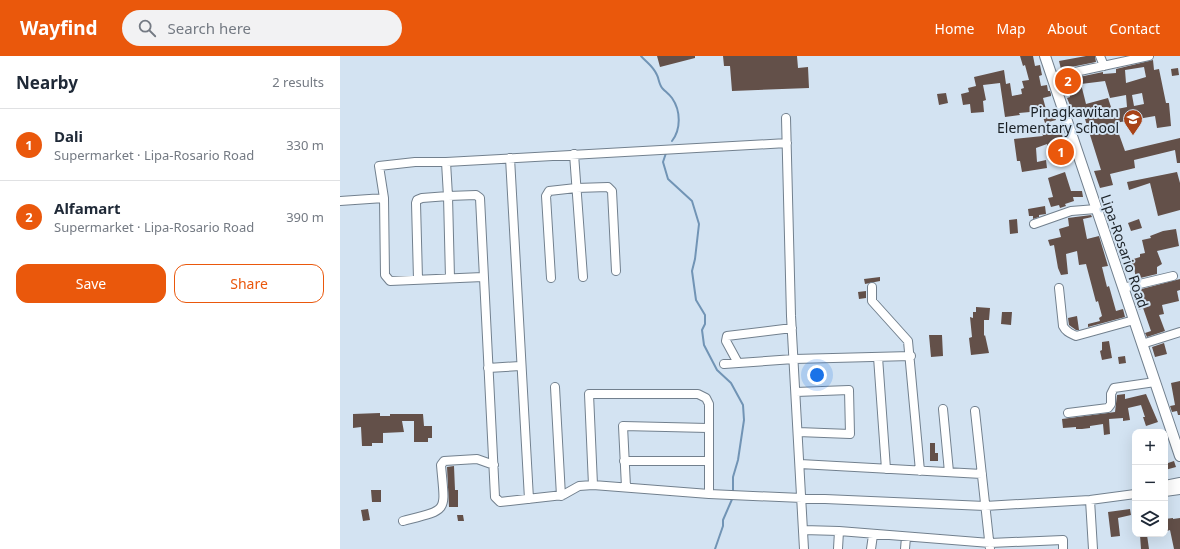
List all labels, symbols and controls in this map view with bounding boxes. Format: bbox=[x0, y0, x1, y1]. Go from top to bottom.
search box bbox=[122, 10, 402, 46]
text: Wayfind bbox=[20, 15, 98, 41]
icon: search bbox=[136, 17, 158, 39]
text: Search here bbox=[168, 18, 251, 38]
text: Home bbox=[935, 19, 974, 38]
text: Map bbox=[996, 19, 1026, 38]
text: About bbox=[1048, 19, 1087, 38]
text: Contact bbox=[1109, 19, 1160, 38]
pin: 2 bbox=[1055, 66, 1081, 96]
text: Nearby bbox=[16, 71, 78, 94]
text: 2 results bbox=[272, 73, 324, 91]
place label: Pinagkawitan Elementary School bbox=[997, 102, 1119, 137]
school or university icon: Pinagkawitan Elementary School bbox=[1122, 108, 1144, 136]
text: Dali bbox=[54, 126, 83, 146]
text: 1 bbox=[25, 136, 33, 154]
text: 330 m bbox=[286, 136, 324, 154]
pin: 1 bbox=[1048, 137, 1074, 167]
text: Supermarket · Lipa-Rosario Road bbox=[54, 146, 254, 164]
street label: Lipa-Rosario Road bbox=[1097, 192, 1153, 310]
text: Alfamart bbox=[54, 198, 120, 218]
text: 2 bbox=[25, 208, 33, 226]
text: 390 m bbox=[286, 208, 324, 226]
text: Supermarket · Lipa-Rosario Road bbox=[54, 218, 254, 236]
button: Save bbox=[16, 264, 166, 303]
button: Share bbox=[174, 264, 324, 303]
your location bbox=[807, 365, 827, 385]
map controls bbox=[1132, 429, 1168, 537]
button: + bbox=[1132, 429, 1168, 465]
button: − bbox=[1132, 465, 1168, 501]
button: layers bbox=[1132, 501, 1168, 537]

